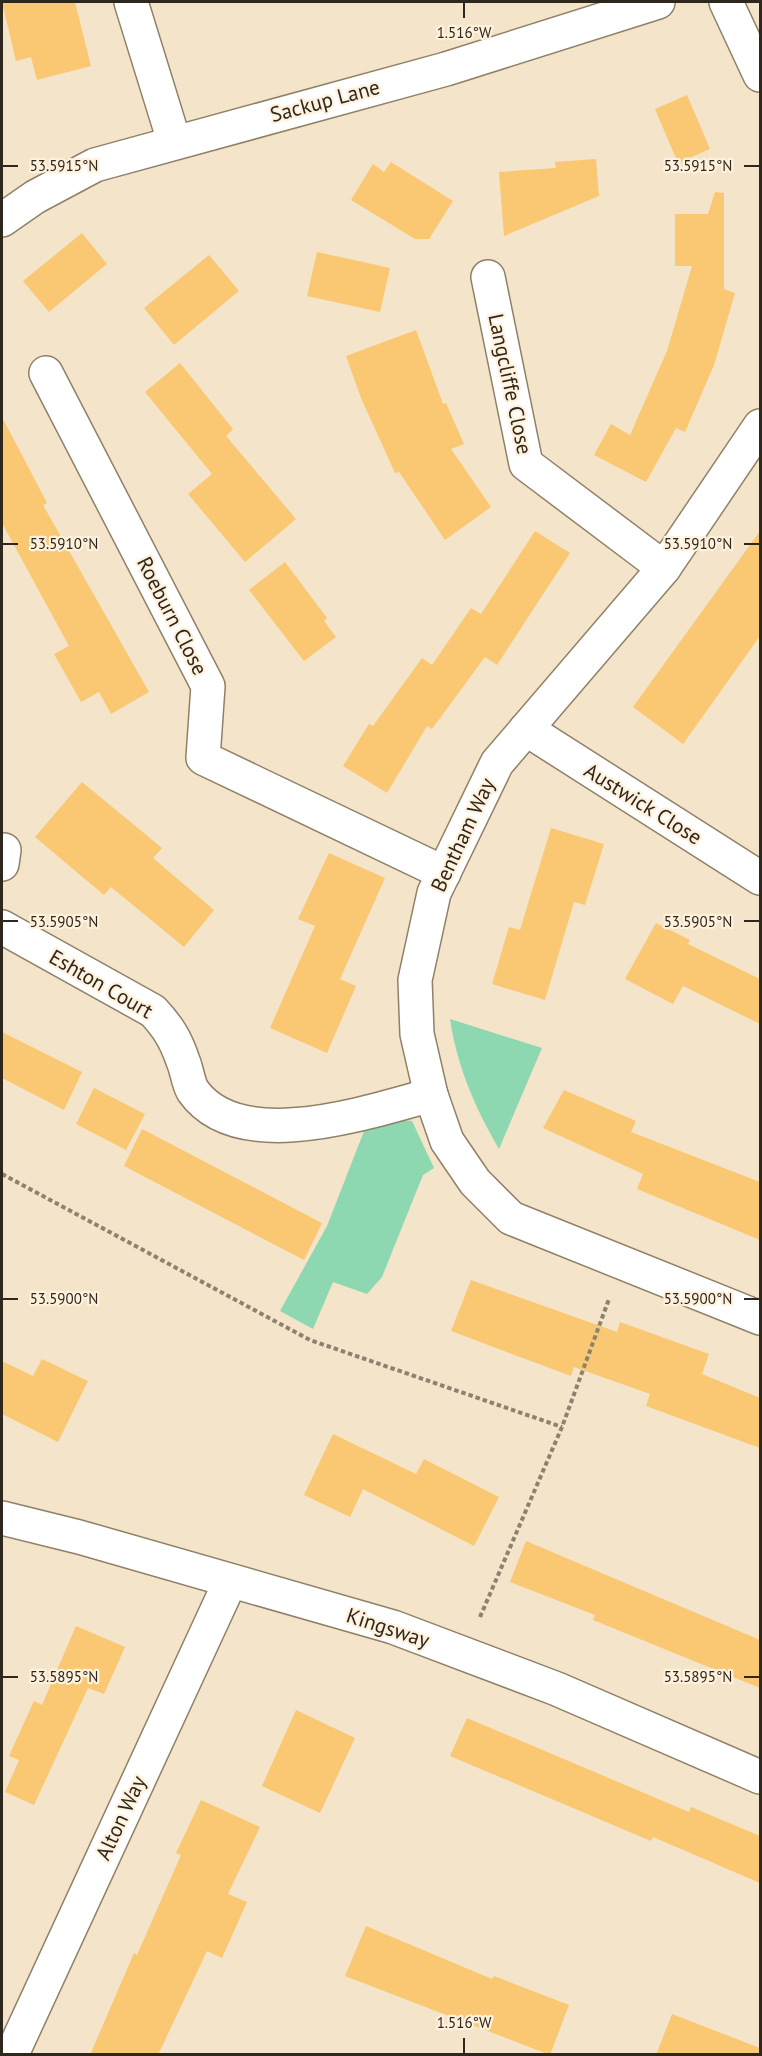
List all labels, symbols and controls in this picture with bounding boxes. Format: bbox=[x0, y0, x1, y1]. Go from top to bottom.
text: 1.516°W bbox=[437, 23, 492, 42]
street label: Sackup Lane bbox=[267, 73, 383, 128]
text: 53.5915°N bbox=[30, 156, 98, 175]
text: 53.5915°N bbox=[664, 156, 732, 175]
street label: Langcliffe Close bbox=[482, 311, 539, 457]
text: 53.5910°N bbox=[30, 534, 98, 553]
text: 53.5910°N bbox=[664, 534, 732, 553]
street label: Roeburn Close bbox=[131, 552, 214, 679]
street label: Austwick Close bbox=[579, 757, 707, 851]
street label: Bentham Way bbox=[424, 773, 501, 896]
text: 53.5905°N bbox=[30, 912, 98, 931]
text: 53.5905°N bbox=[664, 912, 732, 931]
street label: Eshton Court bbox=[44, 943, 158, 1024]
text: 53.5900°N bbox=[30, 1289, 98, 1308]
text: 53.5900°N bbox=[664, 1289, 732, 1308]
street label: Kingsway bbox=[343, 1601, 433, 1654]
text: 53.5895°N bbox=[30, 1667, 98, 1686]
text: 53.5895°N bbox=[664, 1667, 732, 1686]
street label: Alton Way bbox=[89, 1771, 152, 1864]
text: 1.516°W bbox=[437, 2013, 492, 2032]

